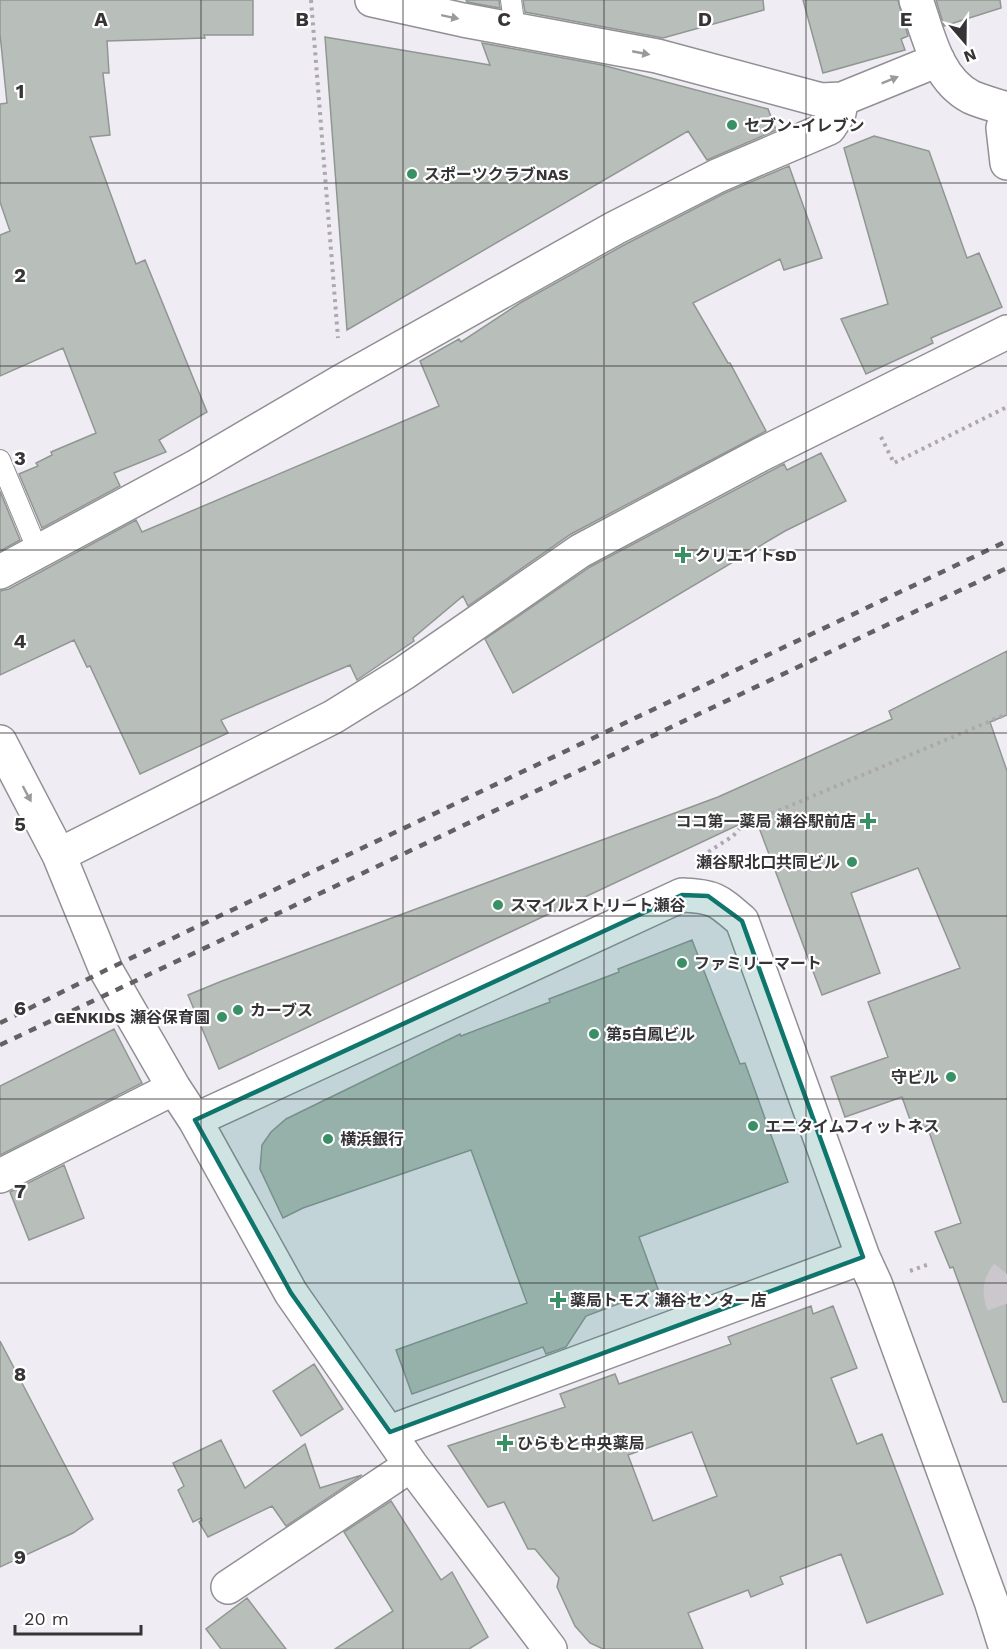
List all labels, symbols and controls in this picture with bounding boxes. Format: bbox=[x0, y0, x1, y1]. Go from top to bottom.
text: A bbox=[94, 7, 108, 31]
text: B bbox=[295, 7, 309, 31]
text: C bbox=[497, 7, 511, 31]
text: D bbox=[698, 7, 712, 31]
text: E bbox=[900, 7, 912, 31]
north arrow bbox=[935, 12, 995, 72]
one-way arrow bbox=[441, 13, 460, 22]
text: N bbox=[961, 45, 979, 67]
one-way arrow bbox=[632, 49, 651, 58]
one-way arrow bbox=[881, 75, 899, 85]
text: 1 bbox=[16, 79, 24, 103]
place label: セブン-イレブン bbox=[744, 116, 864, 135]
marker: セブン-イレブン bbox=[725, 118, 739, 132]
place label: スポーツクラブNAS bbox=[424, 165, 569, 184]
marker: スポーツクラブNAS bbox=[405, 167, 419, 181]
text: 2 bbox=[14, 263, 26, 287]
text: 3 bbox=[14, 446, 26, 470]
place label: クリエイトSD bbox=[695, 546, 797, 565]
marker: クリエイトSD bbox=[676, 548, 690, 562]
text: 4 bbox=[14, 629, 27, 653]
one-way arrow bbox=[22, 785, 32, 802]
text: 5 bbox=[14, 812, 26, 836]
place label: ココ第一薬局 瀬谷駅前店 bbox=[675, 812, 856, 831]
marker: ココ第一薬局 瀬谷駅前店 bbox=[861, 814, 875, 828]
place label: 瀬谷駅北口共同ビル bbox=[696, 853, 840, 872]
marker: 瀬谷駅北口共同ビル bbox=[845, 855, 859, 869]
place label: スマイルストリート瀬谷 bbox=[510, 896, 686, 915]
marker: スマイルストリート瀬谷 bbox=[491, 898, 505, 912]
place label: ファミリーマート bbox=[694, 954, 822, 973]
marker: ファミリーマート bbox=[675, 956, 689, 970]
text: 6 bbox=[14, 996, 26, 1020]
place label: カーブス bbox=[250, 1001, 313, 1020]
marker: カーブス bbox=[231, 1003, 245, 1017]
place label: GENKIDS 瀬谷保育園 bbox=[54, 1008, 210, 1027]
marker: GENKIDS 瀬谷保育園 bbox=[215, 1010, 229, 1024]
place label: 第5白鳳ビル bbox=[606, 1025, 695, 1044]
marker: 第5白鳳ビル bbox=[587, 1027, 601, 1041]
place label: 守ビル bbox=[891, 1068, 939, 1087]
marker: 守ビル bbox=[944, 1070, 958, 1084]
place label: エニタイムフィットネス bbox=[765, 1117, 939, 1136]
marker: エニタイムフィットネス bbox=[746, 1119, 760, 1133]
place label: 横浜銀行 bbox=[340, 1130, 404, 1149]
marker: 横浜銀行 bbox=[321, 1132, 335, 1146]
text: 7 bbox=[14, 1179, 26, 1203]
place label: 薬局トモズ 瀬谷センター店 bbox=[570, 1291, 767, 1310]
marker: 薬局トモズ 瀬谷センター店 bbox=[551, 1293, 565, 1307]
text: 8 bbox=[14, 1362, 26, 1386]
place label: ひらもと中央薬局 bbox=[517, 1434, 645, 1453]
marker: ひらもと中央薬局 bbox=[498, 1436, 512, 1450]
text: 9 bbox=[14, 1545, 26, 1569]
scale bar bbox=[15, 1598, 141, 1636]
text: 20 m bbox=[24, 1608, 69, 1629]

